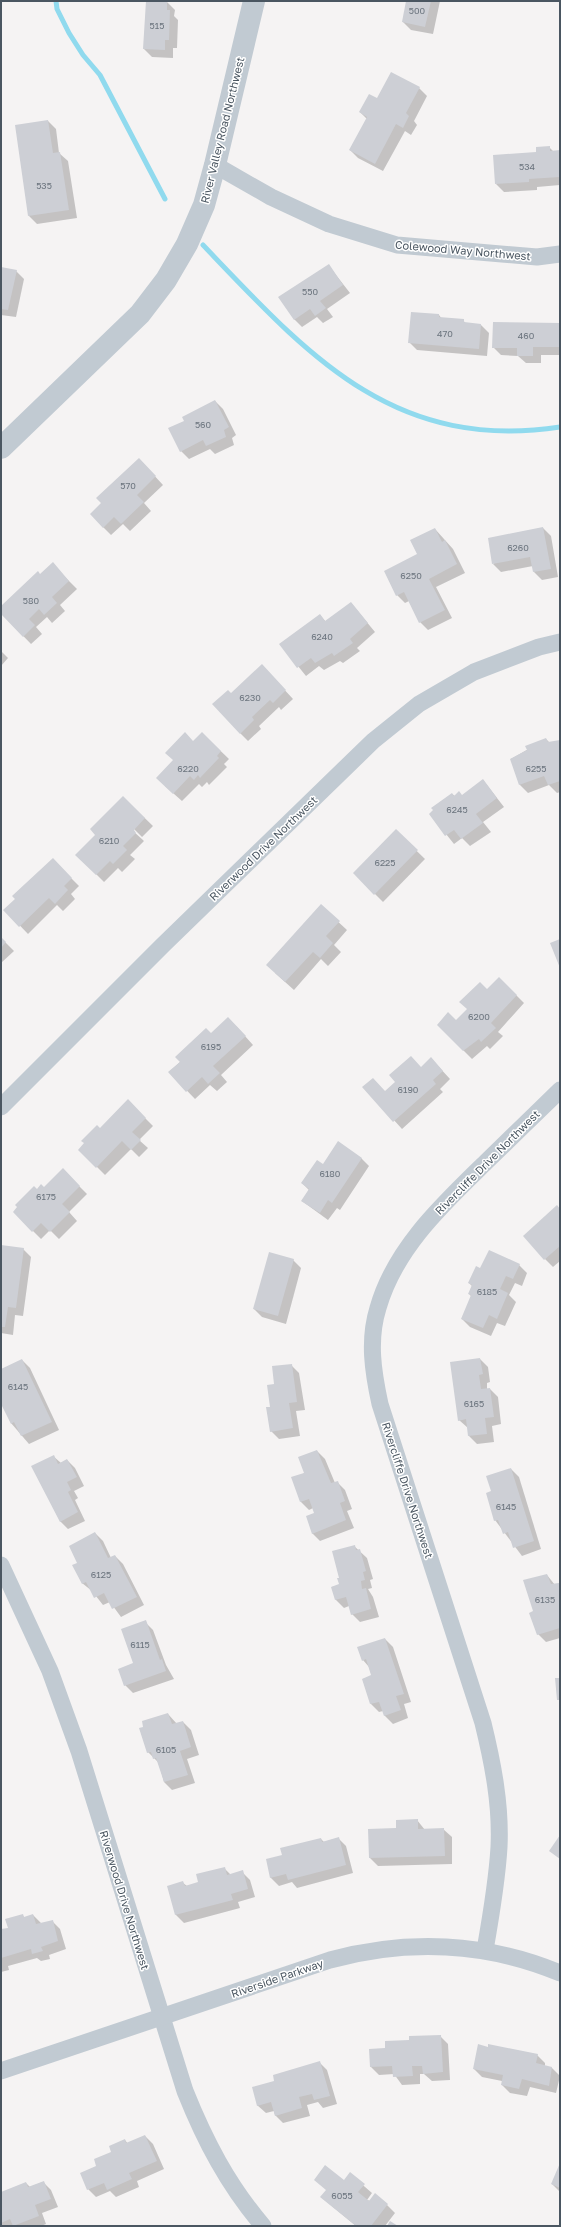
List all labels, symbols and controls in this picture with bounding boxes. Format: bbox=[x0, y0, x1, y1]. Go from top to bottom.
house number: 500 bbox=[409, 5, 426, 16]
house number: 515 bbox=[150, 20, 164, 31]
street label: River Valley Road Northwest bbox=[198, 55, 246, 205]
house number: 534 bbox=[519, 161, 535, 172]
house number: 535 bbox=[36, 180, 52, 191]
street label: Colewood Way Northwest bbox=[395, 238, 531, 262]
house number: 550 bbox=[302, 286, 318, 297]
house number: 470 bbox=[437, 328, 453, 339]
house number: 460 bbox=[518, 330, 535, 341]
house number: 560 bbox=[195, 419, 212, 430]
house number: 570 bbox=[120, 480, 136, 491]
house number: 6260 bbox=[507, 542, 529, 553]
house number: 6250 bbox=[400, 570, 422, 581]
house number: 580 bbox=[23, 595, 40, 606]
house number: 6240 bbox=[311, 631, 333, 642]
house number: 6230 bbox=[239, 692, 261, 703]
house number: 6220 bbox=[177, 763, 199, 774]
house number: 6255 bbox=[525, 763, 547, 774]
street label: Riverwood Drive Northwest bbox=[206, 793, 320, 903]
house number: 6245 bbox=[446, 804, 468, 815]
house number: 6210 bbox=[99, 835, 120, 846]
house number: 6225 bbox=[374, 857, 396, 868]
house number: 6200 bbox=[468, 1011, 490, 1022]
house number: 6195 bbox=[201, 1041, 221, 1052]
house number: 6190 bbox=[398, 1084, 419, 1095]
street label: Rivercliffe Drive Northwest bbox=[432, 1107, 542, 1217]
house number: 6180 bbox=[320, 1168, 341, 1179]
house number: 6175 bbox=[36, 1191, 56, 1202]
house number: 6185 bbox=[477, 1286, 497, 1297]
house number: 6145 bbox=[8, 1381, 28, 1392]
house number: 6165 bbox=[464, 1398, 484, 1409]
street label: Rivercliffe Drive Northwest bbox=[380, 1420, 436, 1560]
house number: 6145 bbox=[496, 1501, 516, 1512]
house number: 6125 bbox=[91, 1569, 111, 1580]
house number: 6135 bbox=[535, 1594, 555, 1605]
house number: 6115 bbox=[130, 1639, 150, 1650]
house number: 6105 bbox=[156, 1744, 176, 1755]
street label: Riverwood Drive Northwest bbox=[98, 1829, 152, 1971]
street label: Riverside Parkway bbox=[229, 1956, 325, 2000]
house number: 6055 bbox=[331, 2190, 353, 2201]

